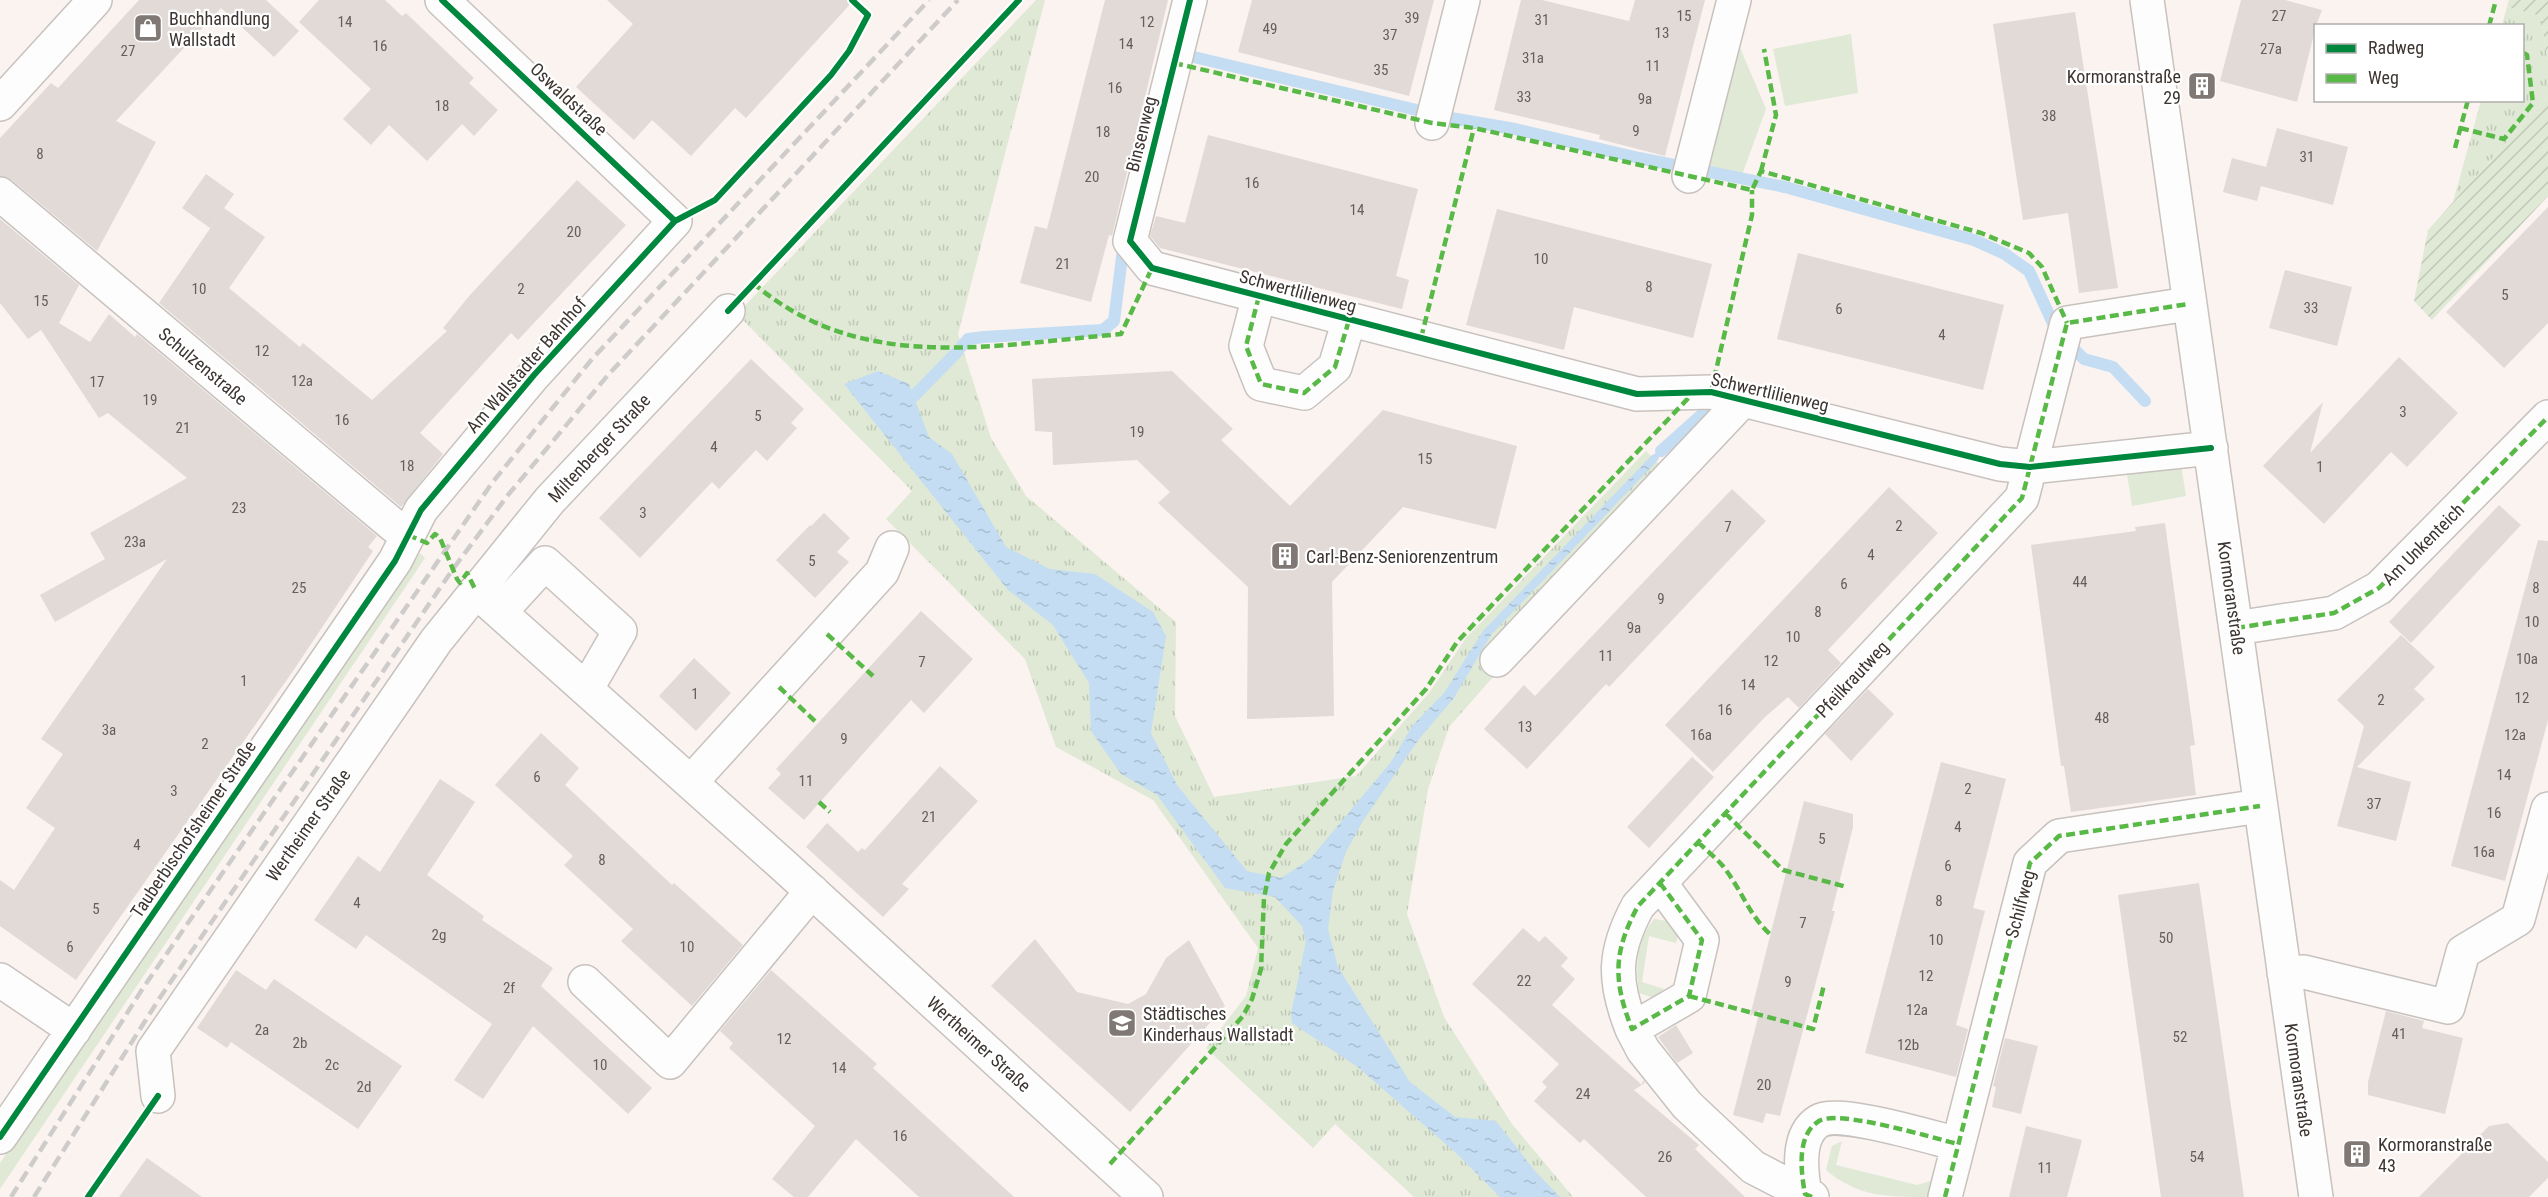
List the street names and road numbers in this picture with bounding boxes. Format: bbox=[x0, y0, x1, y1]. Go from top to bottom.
street label: Oswaldstraße bbox=[526, 58, 612, 140]
street label: Binsenweg bbox=[1121, 94, 1161, 174]
street label: Schwertlilienweg bbox=[1237, 265, 1359, 317]
street label: Am Wallstadter Bahnhof bbox=[462, 293, 591, 437]
street label: Schulzenstraße bbox=[154, 323, 252, 409]
street label: Schwertlilienweg bbox=[1709, 368, 1831, 416]
street label: Miltenberger Straße bbox=[544, 390, 654, 506]
street label: Am Unkenteich bbox=[2378, 499, 2468, 589]
street label: Kormoranstraße bbox=[2214, 540, 2250, 656]
street label: Pfeilkrautweg bbox=[1811, 636, 1893, 722]
street label: Tauberbischofsheimer Straße bbox=[126, 737, 260, 921]
street label: Wertheimer Straße bbox=[261, 765, 355, 885]
street label: Schilfweg bbox=[2001, 868, 2039, 940]
street label: Wertheimer Straße bbox=[923, 992, 1035, 1096]
street label: Kormoranstraße bbox=[2281, 1022, 2317, 1138]

